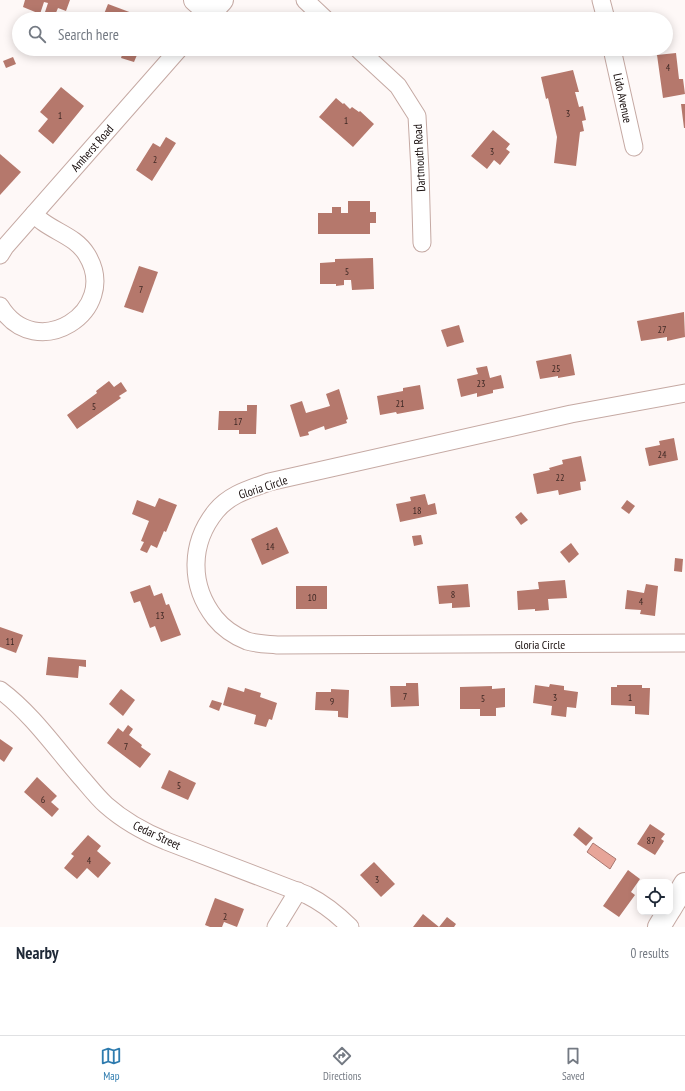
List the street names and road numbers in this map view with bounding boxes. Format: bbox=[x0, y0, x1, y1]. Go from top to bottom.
street label: Lido Avenue bbox=[610, 72, 636, 124]
street label: Amherst Road bbox=[68, 121, 116, 175]
street label: Dartmouth Road bbox=[410, 124, 428, 192]
street label: Gloria Circle bbox=[237, 472, 289, 502]
street label: Gloria Circle bbox=[515, 637, 565, 652]
street label: Cedar Street bbox=[131, 817, 184, 853]

